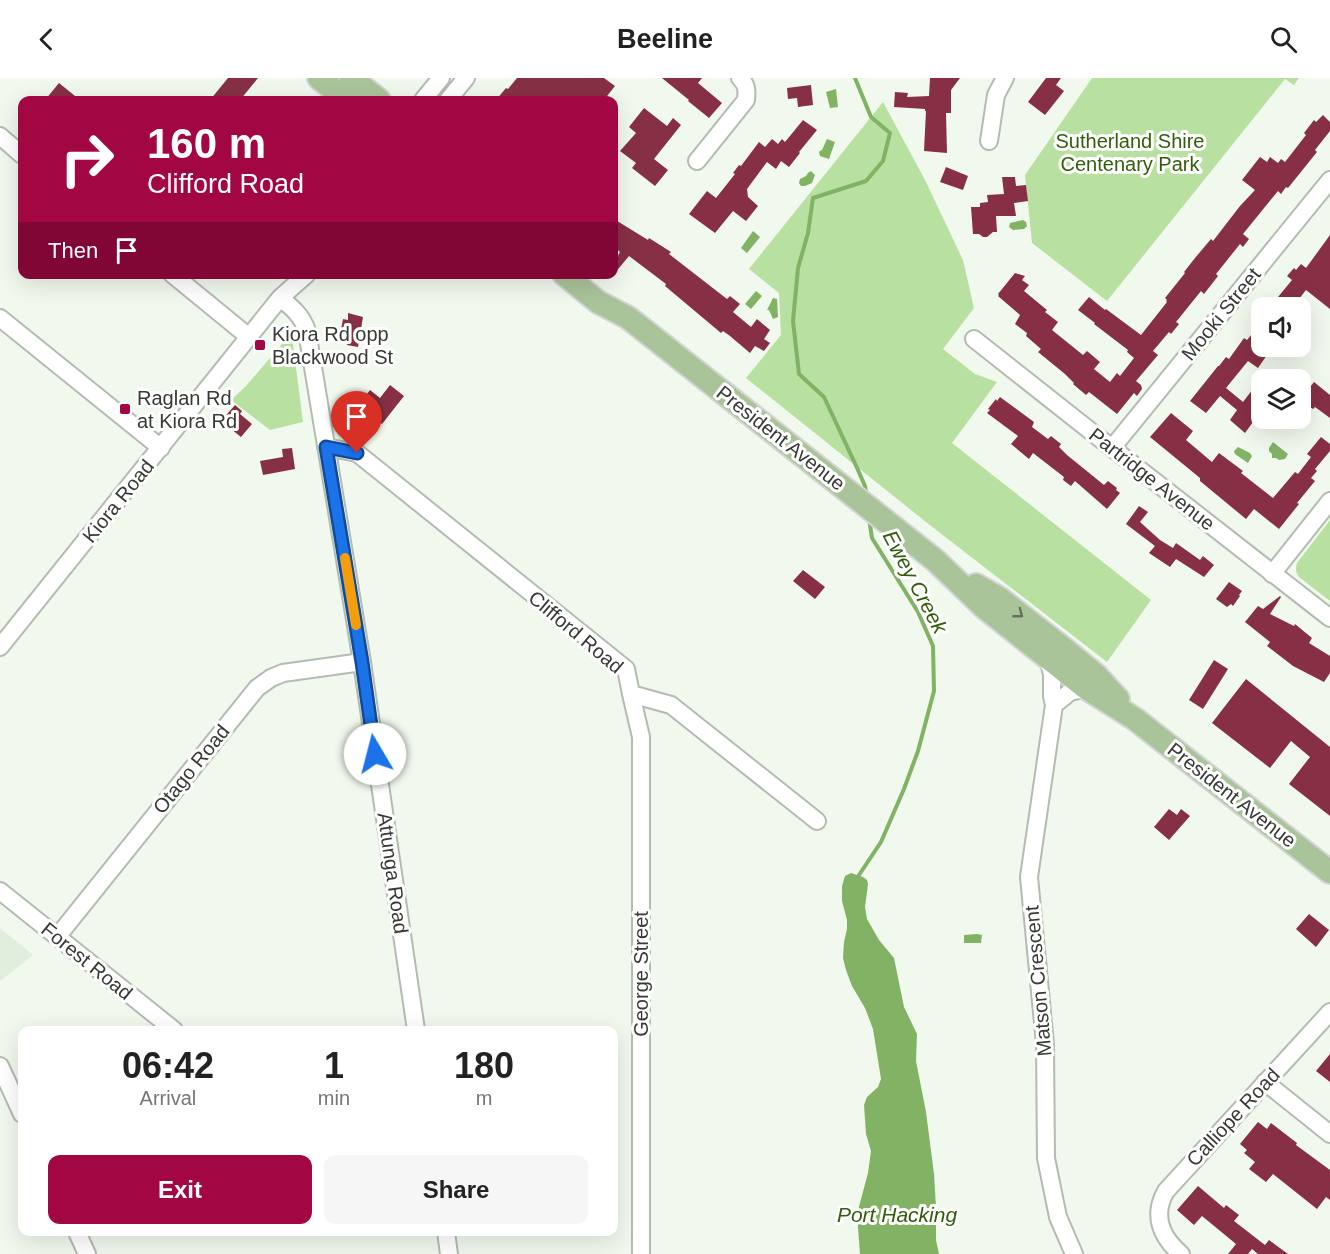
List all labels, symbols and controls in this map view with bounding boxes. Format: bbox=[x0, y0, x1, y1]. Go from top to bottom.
icon: back bbox=[30, 23, 63, 56]
icon: search bbox=[1267, 23, 1300, 56]
text: Beeline bbox=[617, 24, 713, 54]
icon: right bbox=[48, 120, 126, 198]
text: 160 m bbox=[147, 120, 266, 167]
park label: Sutherland Shire Centenary Park bbox=[1056, 130, 1204, 175]
text: Clifford Road bbox=[147, 169, 304, 199]
icon: arrive bbox=[110, 234, 143, 267]
text: Then bbox=[48, 238, 98, 263]
street label: Mooki Street bbox=[1177, 263, 1265, 365]
map controls bbox=[1251, 297, 1311, 429]
button: sound bbox=[1251, 297, 1311, 357]
place label: Kiora Rd opp Blackwood St bbox=[272, 323, 394, 368]
marker: Kiora Rd opp Blackwood St bbox=[253, 338, 267, 352]
button: layers bbox=[1251, 369, 1311, 429]
street label: President Avenue bbox=[713, 381, 849, 495]
place label: Raglan Rd at Kiora Rd bbox=[137, 387, 237, 432]
pin bbox=[331, 391, 382, 453]
icon: arrive bbox=[340, 400, 373, 433]
marker: Raglan Rd at Kiora Rd bbox=[118, 402, 132, 416]
street label: Partridge Avenue bbox=[1085, 423, 1219, 535]
street label: Kiora Road bbox=[78, 455, 158, 547]
water label: Ewey Creek bbox=[879, 526, 953, 638]
street label: Clifford Road bbox=[524, 586, 628, 678]
one-way arrow bbox=[1013, 607, 1024, 618]
street label: Otago Road bbox=[149, 720, 233, 818]
position arrow bbox=[343, 722, 407, 786]
street label: President Avenue bbox=[1164, 738, 1300, 852]
street label: Attunga Road bbox=[374, 811, 412, 935]
street label: Matson Crescent bbox=[1020, 904, 1056, 1057]
street label: George Street bbox=[630, 911, 652, 1037]
street label: Forest Road bbox=[37, 918, 137, 1004]
text: 06:42 bbox=[122, 1045, 214, 1086]
text: 1 bbox=[324, 1045, 344, 1086]
text: 180 bbox=[454, 1045, 514, 1086]
street label: Calliope Road bbox=[1182, 1064, 1284, 1170]
text: Arrival bbox=[140, 1087, 196, 1109]
text: min bbox=[318, 1087, 350, 1109]
text: m bbox=[476, 1087, 492, 1109]
button: Exit bbox=[48, 1155, 312, 1224]
button: Share bbox=[324, 1155, 588, 1224]
water label: Port Hacking bbox=[837, 1203, 957, 1226]

